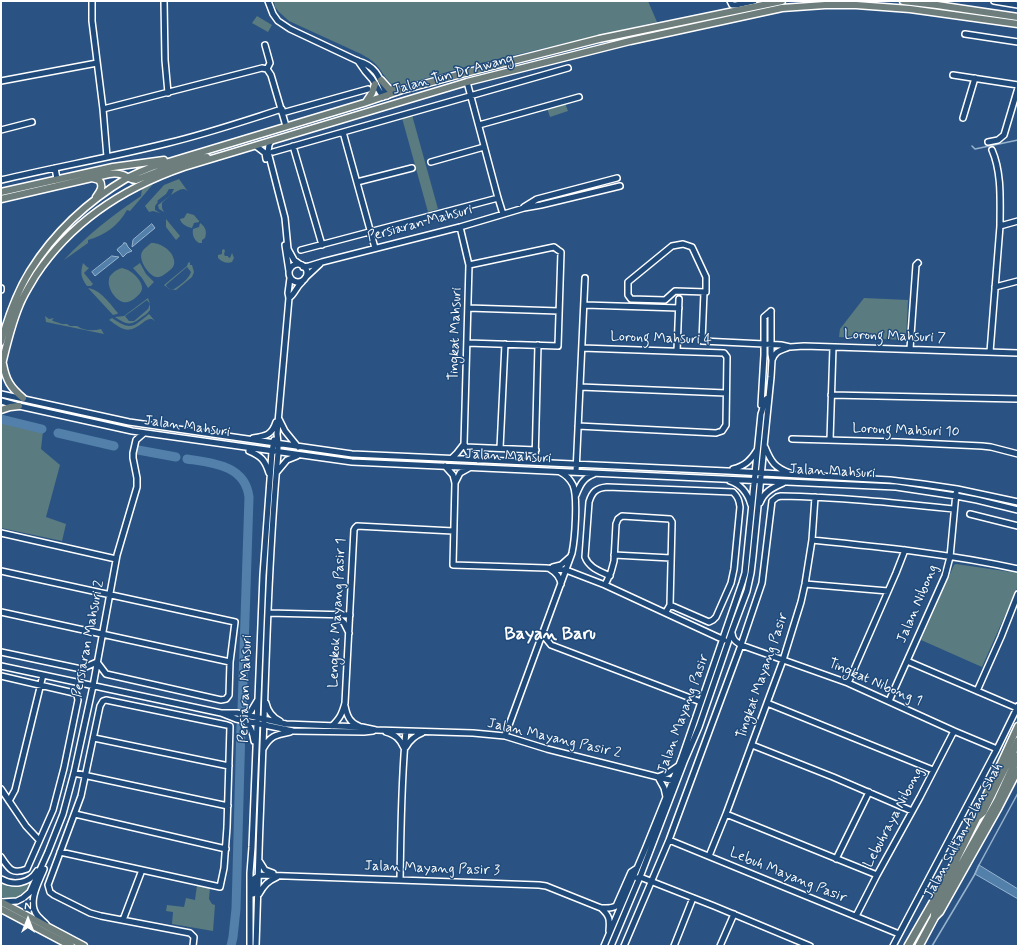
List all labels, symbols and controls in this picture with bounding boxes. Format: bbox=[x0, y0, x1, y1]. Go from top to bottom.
street label: Jalan Tun Dr Awang bbox=[391, 51, 515, 99]
street label: Persiaran Mahsuri bbox=[366, 202, 474, 246]
street label: Tingkat Mahsuri bbox=[446, 287, 466, 381]
street label: Lorong Mahsuri 7 bbox=[844, 327, 946, 347]
street label: Lorong Mahsuri 4 bbox=[610, 329, 712, 349]
street label: Jalan Mahsuri bbox=[143, 413, 231, 441]
street label: Lorong Mahsuri 10 bbox=[852, 421, 960, 441]
street label: Jalan Mahsuri bbox=[464, 446, 552, 468]
street label: Jalan Mahsuri bbox=[788, 461, 876, 483]
street label: Lengkok Mayang Pasir 1 bbox=[326, 538, 350, 688]
street label: Jalan Nibong bbox=[894, 562, 942, 646]
street label: Persiaran Mahsuri 2 bbox=[69, 579, 109, 699]
street label: Tingkat Mayang Pasir bbox=[734, 611, 792, 741]
district label: Bayan Baru bbox=[504, 624, 596, 646]
street label: Persiaran Mahsuri bbox=[236, 635, 256, 743]
street label: Jalan Mayang Pasir bbox=[655, 652, 713, 776]
street label: Tingkat Nibong 1 bbox=[826, 656, 924, 710]
street label: Jalan Mayang Pasir 2 bbox=[486, 715, 622, 763]
street label: Jalan Sultan Azlan Shah bbox=[921, 760, 1007, 902]
street label: Lebuhraya Nibong bbox=[861, 765, 927, 871]
street label: Lebuh Mayang Pasir bbox=[727, 845, 849, 907]
street label: Jalan Mayang Pasir 3 bbox=[364, 858, 500, 880]
north arrow bbox=[8, 899, 48, 939]
text: N bbox=[24, 900, 32, 914]

